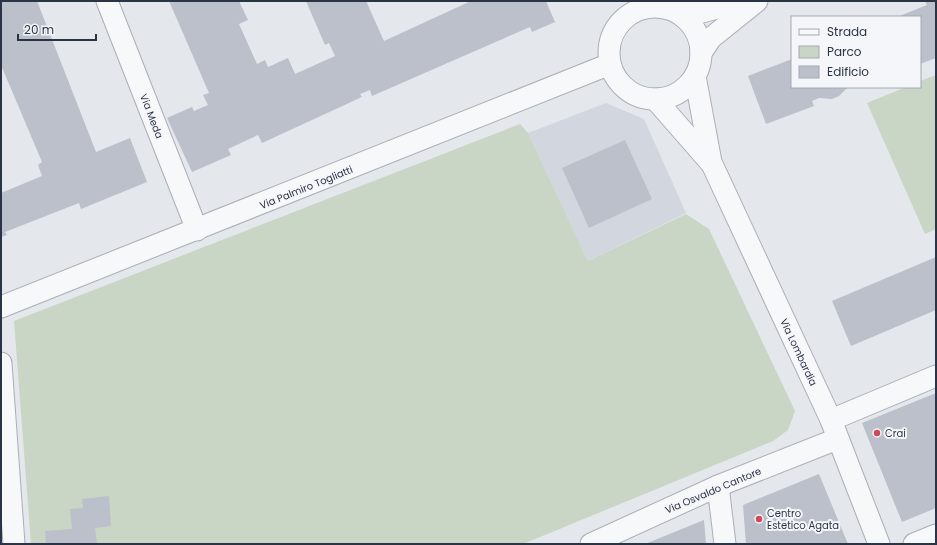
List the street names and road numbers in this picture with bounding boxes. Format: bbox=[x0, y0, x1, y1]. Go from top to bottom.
street label: Via Meda bbox=[136, 92, 167, 141]
street label: Via Palmiro Togliatti bbox=[257, 162, 355, 213]
street label: Via Lombardia bbox=[776, 316, 821, 388]
street label: Via Osvaldo Cantore bbox=[663, 463, 764, 518]

